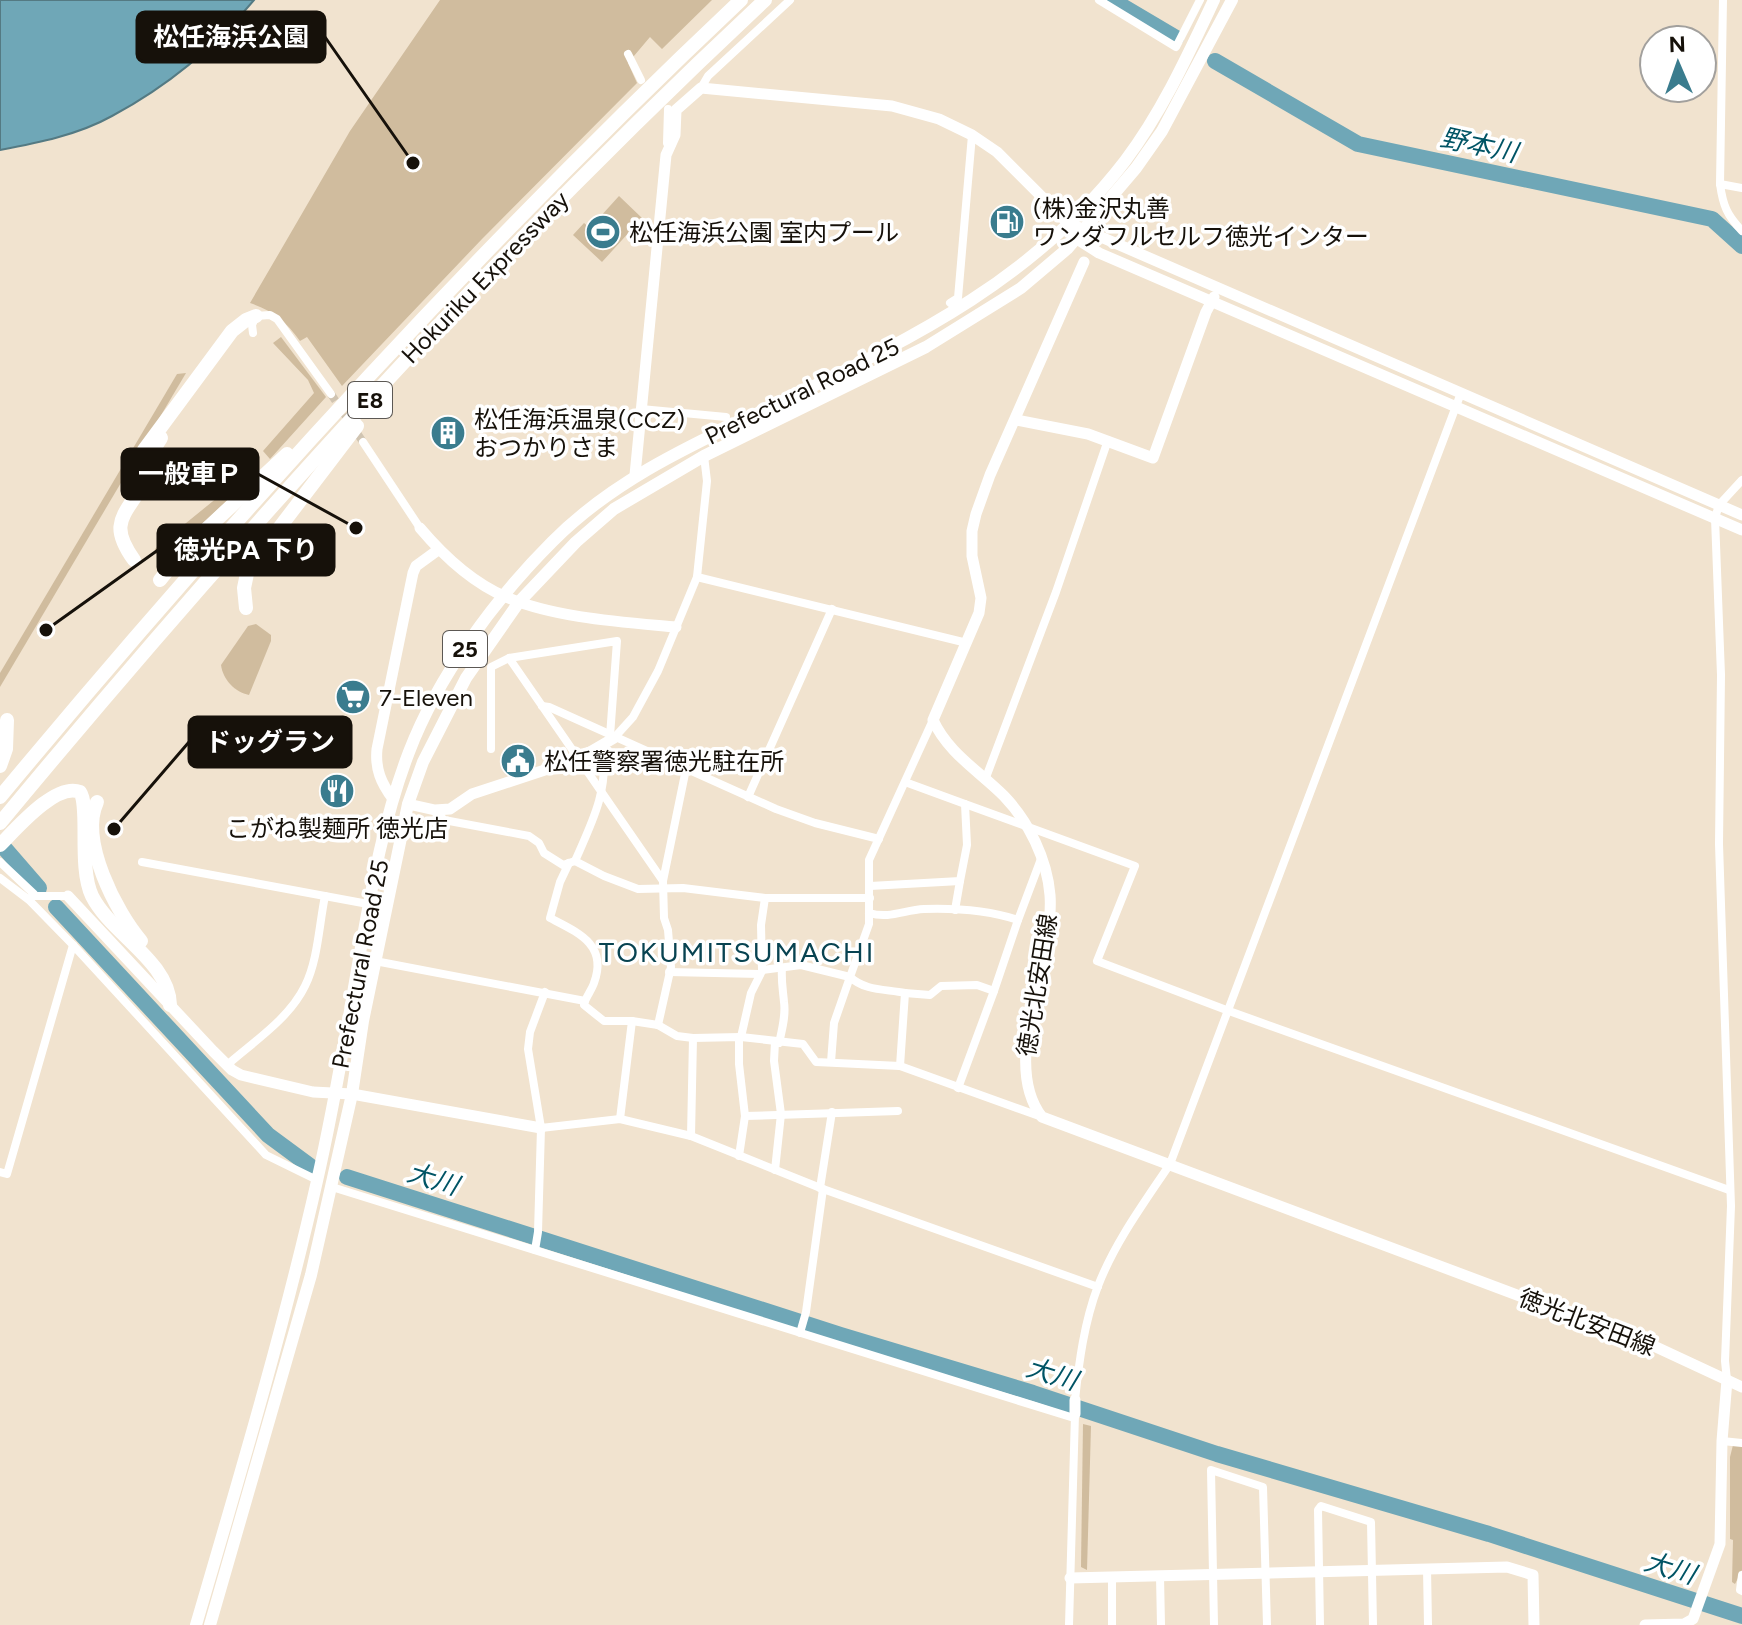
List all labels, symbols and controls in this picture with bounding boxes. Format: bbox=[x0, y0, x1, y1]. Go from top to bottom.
callout: 松任海浜公園 bbox=[137, 12, 325, 62]
text: 松任海浜公園 bbox=[153, 21, 309, 53]
north arrow bbox=[1638, 24, 1718, 104]
text: N bbox=[1668, 31, 1686, 58]
water label: 野本川 bbox=[1438, 121, 1523, 169]
street label: Hokuriku Expressway bbox=[395, 185, 575, 369]
place label: (株)金沢丸善 ワンダフルセルフ徳光インター bbox=[1033, 194, 1369, 251]
fuel station icon: (株)金沢丸善 ワンダフルセルフ徳光インター bbox=[988, 203, 1026, 241]
sports icon: 松任海浜公園 室内プール bbox=[584, 213, 622, 251]
place label: 松任海浜公園 室内プール bbox=[629, 218, 899, 247]
street label: Prefectural Road 25 bbox=[700, 331, 904, 451]
road number: E8 bbox=[348, 382, 392, 418]
place label: 松任海浜温泉(CCZ) おつかりさま bbox=[474, 405, 685, 462]
building icon: 松任海浜温泉(CCZ) おつかりさま bbox=[429, 414, 467, 452]
callout: 一般車Ｐ bbox=[122, 449, 258, 499]
text: 一般車Ｐ bbox=[138, 458, 242, 490]
callout: 徳光PA 下り bbox=[158, 525, 334, 575]
text: 徳光PA 下り bbox=[174, 534, 318, 566]
road number: 25 bbox=[443, 631, 487, 667]
supermarket icon: 7-Eleven bbox=[334, 678, 372, 716]
place label: 7-Eleven bbox=[379, 683, 473, 712]
callout: ドッグラン bbox=[189, 717, 351, 767]
text: ドッグラン bbox=[205, 726, 335, 758]
public building icon: 松任警察署徳光駐在所 bbox=[499, 742, 537, 780]
place label: 松任警察署徳光駐在所 bbox=[544, 747, 784, 776]
restaurant icon: こがね製麺所 徳光店 bbox=[318, 772, 356, 810]
place label: こがね製麺所 徳光店 bbox=[226, 814, 448, 843]
street label: Prefectural Road 25 bbox=[326, 857, 394, 1071]
street label: 徳光北安田線 bbox=[1011, 912, 1063, 1058]
district label: TOKUMITSUMACHI bbox=[599, 935, 875, 969]
water label: 大川 bbox=[403, 1156, 465, 1203]
street label: 徳光北安田線 bbox=[1515, 1283, 1659, 1361]
water label: 大川 bbox=[1022, 1351, 1084, 1398]
water label: 大川 bbox=[1640, 1545, 1702, 1592]

